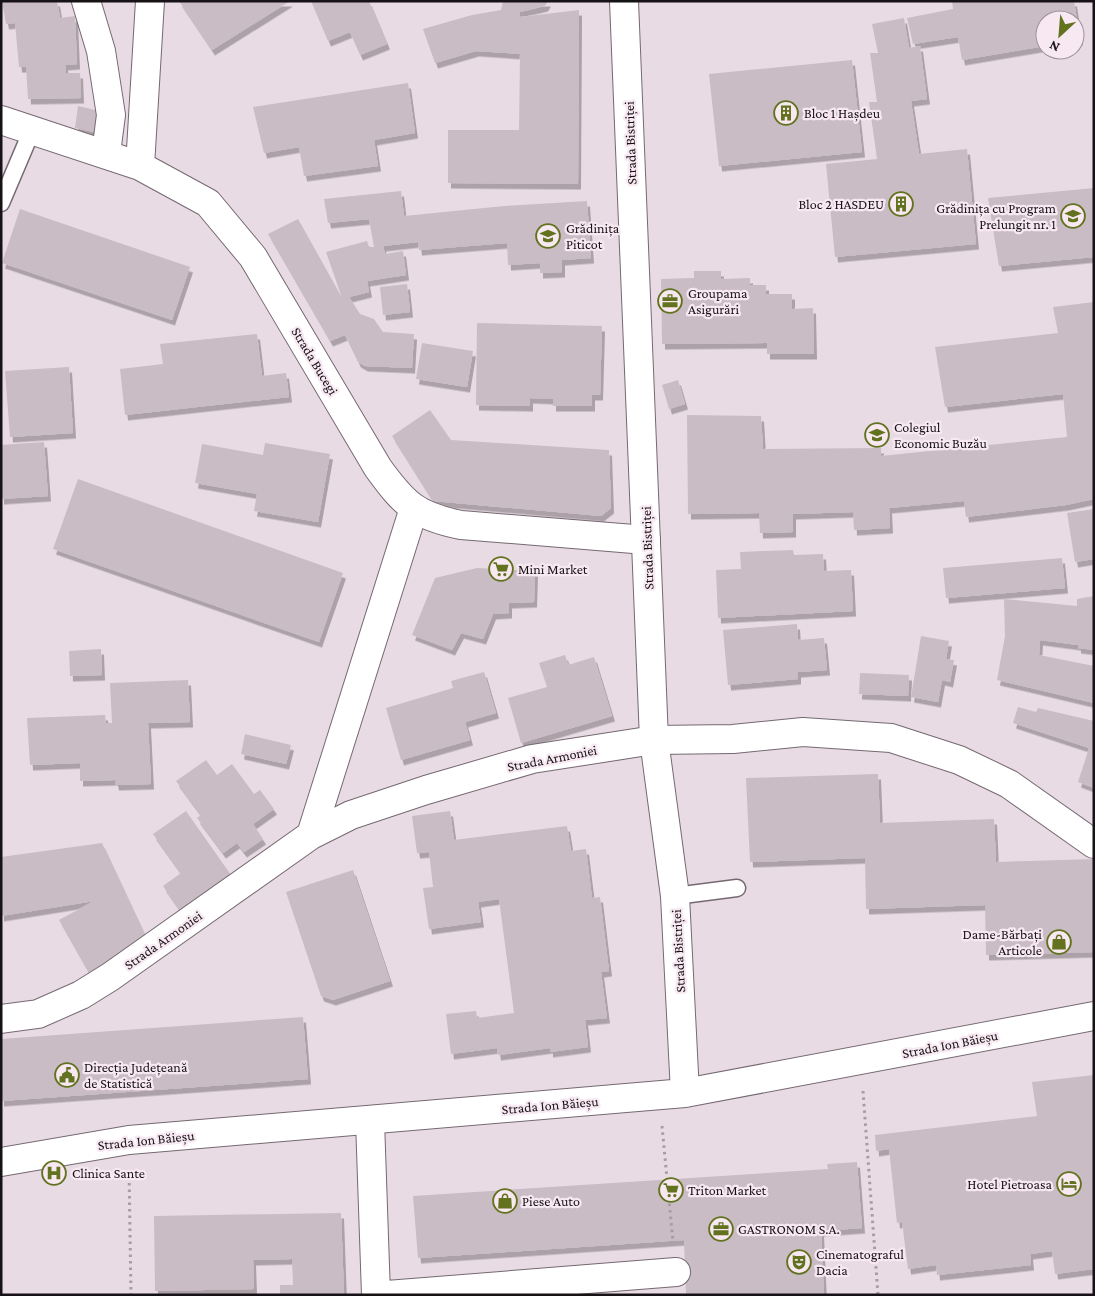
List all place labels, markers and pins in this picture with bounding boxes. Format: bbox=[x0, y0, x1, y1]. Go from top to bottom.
building icon: Bloc 1 Hașdeu bbox=[773, 100, 799, 126]
place label: Bloc 1 Hașdeu bbox=[804, 105, 881, 122]
building icon: Bloc 2 HASDEU bbox=[888, 191, 914, 217]
place label: Bloc 2 HASDEU bbox=[798, 196, 884, 212]
place label: Grădinița cu Program Prelungit nr. 1 bbox=[936, 200, 1056, 232]
school or university icon: Grădinița cu Program Prelungit nr. 1 bbox=[1060, 203, 1086, 229]
place label: Grădinița Piticot bbox=[566, 220, 620, 252]
school or university icon: Grădinița Piticot bbox=[535, 223, 561, 249]
place label: Groupama Asigurări bbox=[688, 285, 748, 317]
office icon: Groupama Asigurări bbox=[657, 288, 683, 314]
place label: Colegiul Economic Buzău bbox=[894, 419, 988, 451]
school or university icon: Colegiul Economic Buzău bbox=[864, 422, 890, 448]
supermarket icon: Mini Market bbox=[488, 556, 514, 582]
place label: Mini Market bbox=[518, 561, 588, 577]
place label: Dame-Bărbați Articole bbox=[963, 926, 1042, 958]
shop icon: Dame-Bărbați Articole bbox=[1046, 929, 1072, 955]
place label: Direcția Județeană de Statistică bbox=[84, 1059, 188, 1091]
public building icon: Direcția Județeană de Statistică bbox=[54, 1062, 80, 1088]
hospital icon: Clinica Sante bbox=[41, 1160, 67, 1186]
place label: Clinica Sante bbox=[72, 1165, 145, 1181]
hotel icon: Hotel Pietroasa bbox=[1056, 1171, 1082, 1197]
place label: Hotel Pietroasa bbox=[967, 1176, 1053, 1192]
supermarket icon: Triton Market bbox=[658, 1177, 684, 1203]
place label: Triton Market bbox=[688, 1182, 767, 1198]
shop icon: Piese Auto bbox=[492, 1188, 518, 1214]
place label: Piese Auto bbox=[522, 1193, 580, 1209]
office icon: GASTRONOM S.A. bbox=[708, 1216, 734, 1242]
place label: GASTRONOM S.A. bbox=[738, 1221, 840, 1237]
place label: Cinematograful Dacia bbox=[816, 1246, 904, 1278]
theatre icon: Cinematograful Dacia bbox=[786, 1249, 812, 1275]

